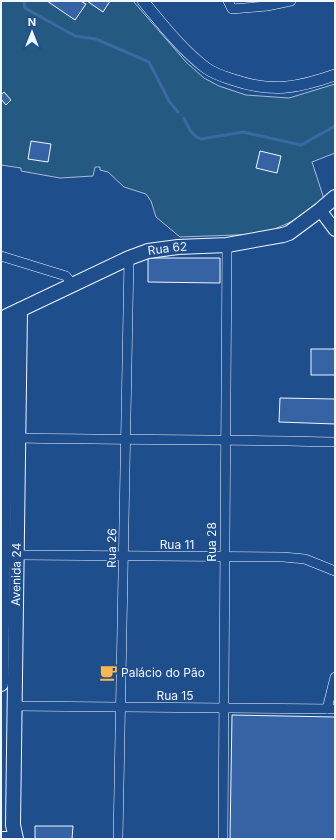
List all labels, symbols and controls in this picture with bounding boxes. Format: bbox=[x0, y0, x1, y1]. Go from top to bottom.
north arrow bbox=[12, 12, 52, 52]
text: N bbox=[28, 15, 36, 29]
street label: Rua 62 bbox=[147, 239, 188, 258]
street label: Rua 28 bbox=[204, 522, 219, 562]
street label: Rua 26 bbox=[104, 528, 119, 568]
street label: Rua 11 bbox=[160, 537, 194, 552]
street label: Avenida 24 bbox=[8, 542, 24, 606]
cafe icon: Palácio do Pão bbox=[98, 663, 118, 683]
place label: Palácio do Pão bbox=[121, 665, 205, 680]
street label: Rua 15 bbox=[156, 688, 194, 703]

